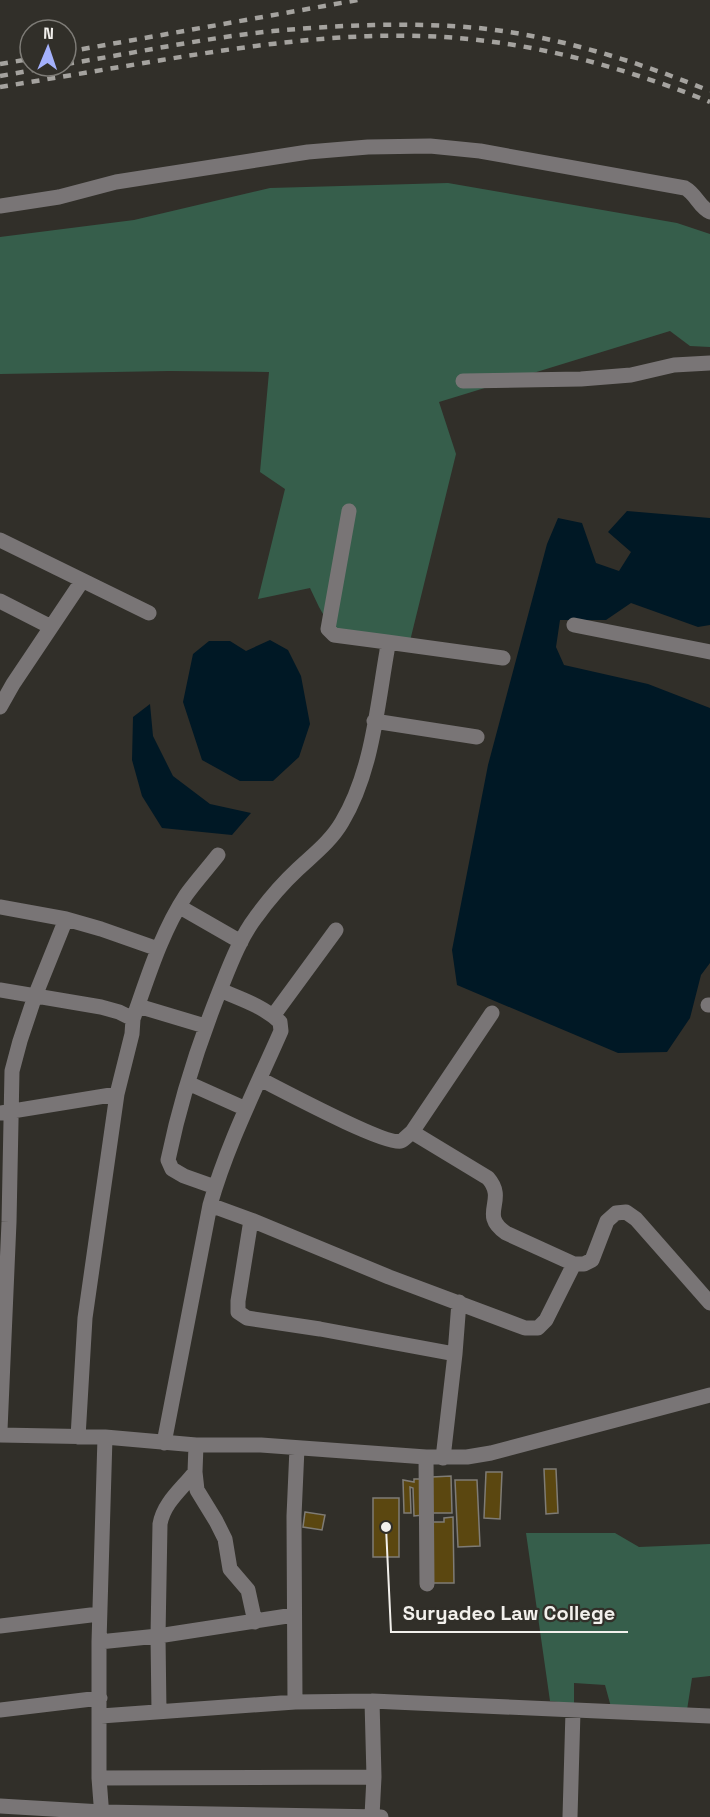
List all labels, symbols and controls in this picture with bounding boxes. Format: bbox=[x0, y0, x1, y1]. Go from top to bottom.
north arrow bbox=[18, 18, 78, 78]
text: N bbox=[43, 23, 54, 44]
callout: Suryadeo Law College bbox=[391, 1594, 628, 1632]
text: Suryadeo Law College bbox=[403, 1600, 615, 1626]

